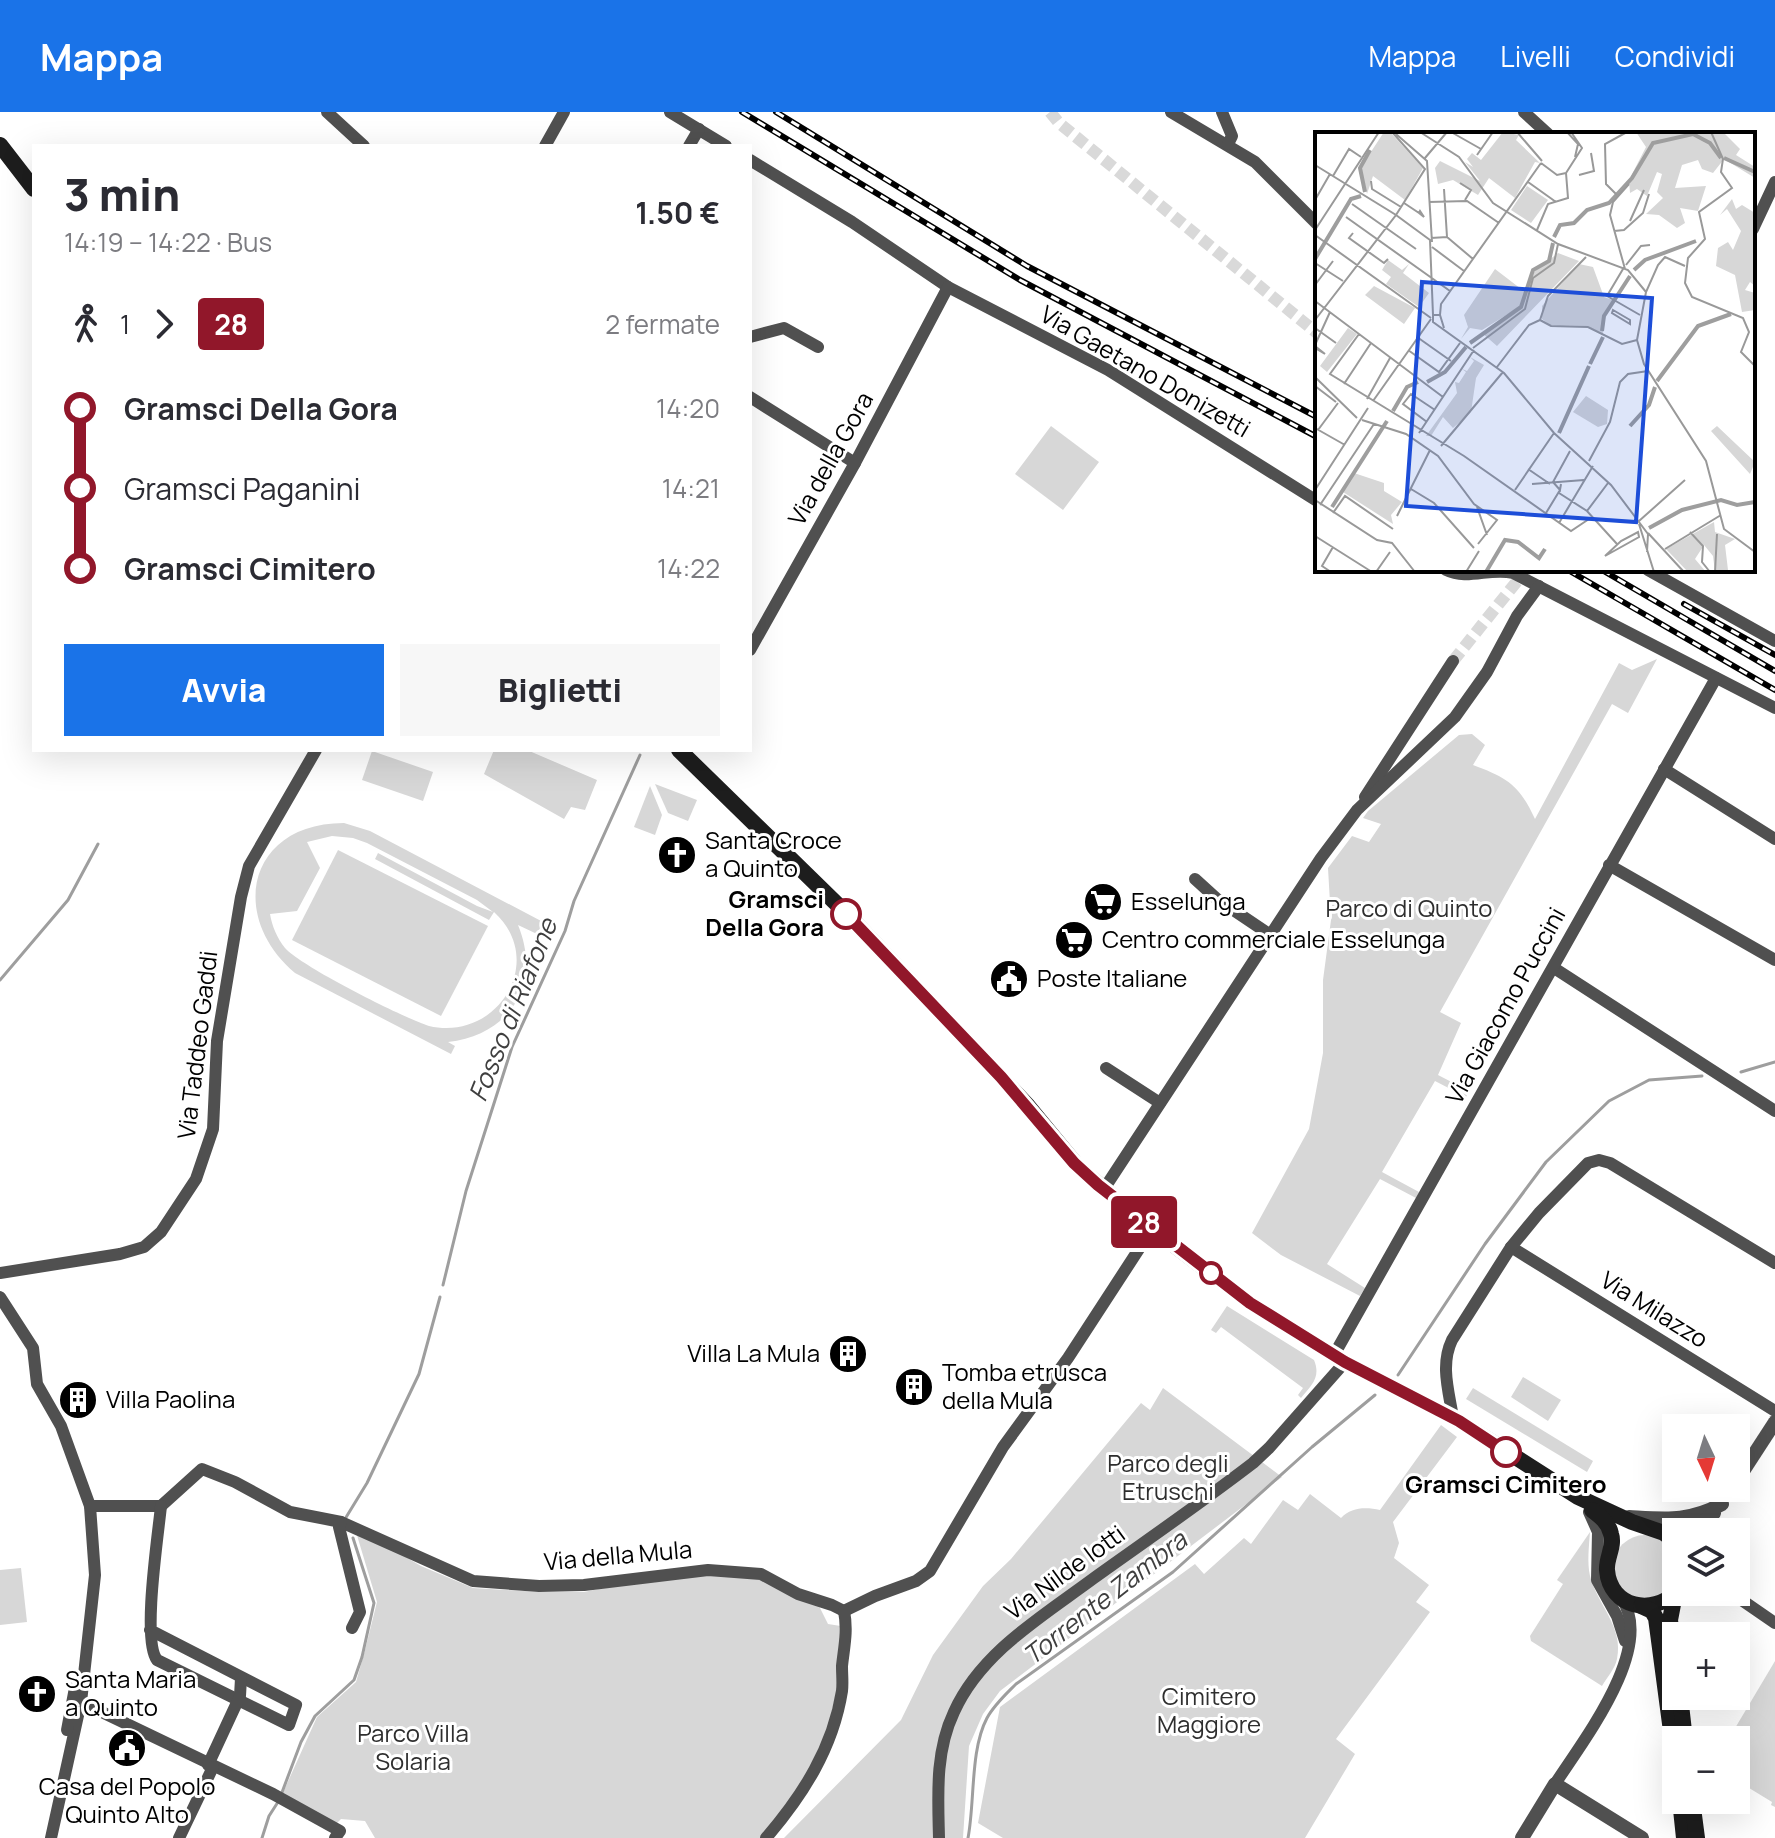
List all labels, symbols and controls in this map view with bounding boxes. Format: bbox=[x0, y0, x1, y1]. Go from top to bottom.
text: Mappa bbox=[40, 30, 163, 82]
text: Mappa bbox=[1369, 37, 1456, 75]
text: Livelli bbox=[1500, 37, 1571, 75]
text: Condividi bbox=[1615, 37, 1735, 75]
inset map bbox=[1315, 132, 1755, 572]
text: 3 min bbox=[64, 164, 180, 224]
text: 1.50 € bbox=[635, 192, 720, 233]
text: 14:19 – 14:22 · Bus bbox=[64, 224, 272, 260]
street label: Via Gaetano Donizetti bbox=[1035, 297, 1257, 444]
icon: walk bbox=[64, 302, 108, 346]
icon: forward bbox=[142, 302, 186, 346]
text: 28 bbox=[214, 305, 248, 343]
text: 1 bbox=[120, 306, 130, 342]
text: 2 fermate bbox=[605, 306, 720, 342]
street label: Via della Gora bbox=[779, 386, 880, 531]
text: Gramsci Della Gora bbox=[124, 388, 398, 429]
text: 14:20 bbox=[656, 390, 720, 426]
text: Gramsci Paganini bbox=[124, 468, 361, 509]
text: 14:21 bbox=[662, 470, 720, 506]
text: Gramsci Cimitero bbox=[124, 548, 376, 589]
text: 14:22 bbox=[657, 550, 720, 586]
button: Avvia bbox=[64, 644, 384, 736]
button: Biglietti bbox=[400, 644, 720, 736]
place label: Santa Croce a Quinto bbox=[705, 823, 842, 884]
church icon: Santa Croce a Quinto bbox=[656, 834, 698, 876]
supermarket icon: Esselunga bbox=[1082, 881, 1124, 923]
place label: Gramsci Della Gora bbox=[705, 882, 824, 943]
place label: Esselunga bbox=[1131, 884, 1246, 917]
park label: Parco di Quinto bbox=[1325, 891, 1493, 924]
marker: Gramsci Della Gora bbox=[831, 899, 861, 929]
street label: Via Giacomo Puccini bbox=[1437, 901, 1572, 1110]
water label: Fosso di Riafone bbox=[459, 911, 566, 1106]
supermarket icon: Centro commerciale Esselunga bbox=[1053, 919, 1095, 961]
place label: Centro commerciale Esselunga bbox=[1102, 922, 1445, 955]
street label: Via Taddeo Gaddi bbox=[169, 949, 224, 1141]
public building icon: Poste Italiane bbox=[988, 958, 1030, 1000]
place label: Poste Italiane bbox=[1037, 961, 1187, 994]
line badge: 28 bbox=[1108, 1196, 1180, 1248]
text: 28 bbox=[1127, 1203, 1161, 1241]
unlabelled marker bbox=[1200, 1262, 1222, 1284]
street label: Via Milazzo bbox=[1595, 1263, 1715, 1355]
building icon: Villa La Mula bbox=[827, 1333, 869, 1375]
place label: Villa La Mula bbox=[687, 1336, 820, 1369]
place label: Tomba etrusca della Mula bbox=[942, 1355, 1107, 1416]
building icon: Tomba etrusca della Mula bbox=[893, 1366, 935, 1408]
building icon: Villa Paolina bbox=[57, 1379, 99, 1421]
place label: Villa Paolina bbox=[106, 1382, 235, 1415]
north arrow bbox=[1662, 1414, 1750, 1502]
map controls bbox=[1662, 1414, 1750, 1814]
marker: Gramsci Cimitero bbox=[1491, 1437, 1521, 1467]
park label: Parco degli Etruschi bbox=[1107, 1446, 1229, 1507]
place label: Gramsci Cimitero bbox=[1405, 1467, 1607, 1500]
street label: Via Nilde Iotti bbox=[997, 1517, 1131, 1627]
button: layers bbox=[1662, 1518, 1750, 1606]
water label: Torrente Zambra bbox=[1015, 1521, 1195, 1673]
street label: Via della Mula bbox=[542, 1532, 693, 1577]
button: + bbox=[1662, 1622, 1750, 1710]
place label: Santa Maria a Quinto bbox=[65, 1662, 196, 1723]
church icon: Santa Maria a Quinto bbox=[16, 1673, 58, 1715]
park label: Cimitero Maggiore bbox=[1157, 1679, 1261, 1740]
park label: Parco Villa Solaria bbox=[357, 1716, 469, 1777]
button: − bbox=[1662, 1726, 1750, 1814]
public building icon: Casa del Popolo Quinto Alto bbox=[106, 1727, 148, 1769]
place label: Casa del Popolo Quinto Alto bbox=[39, 1769, 215, 1830]

